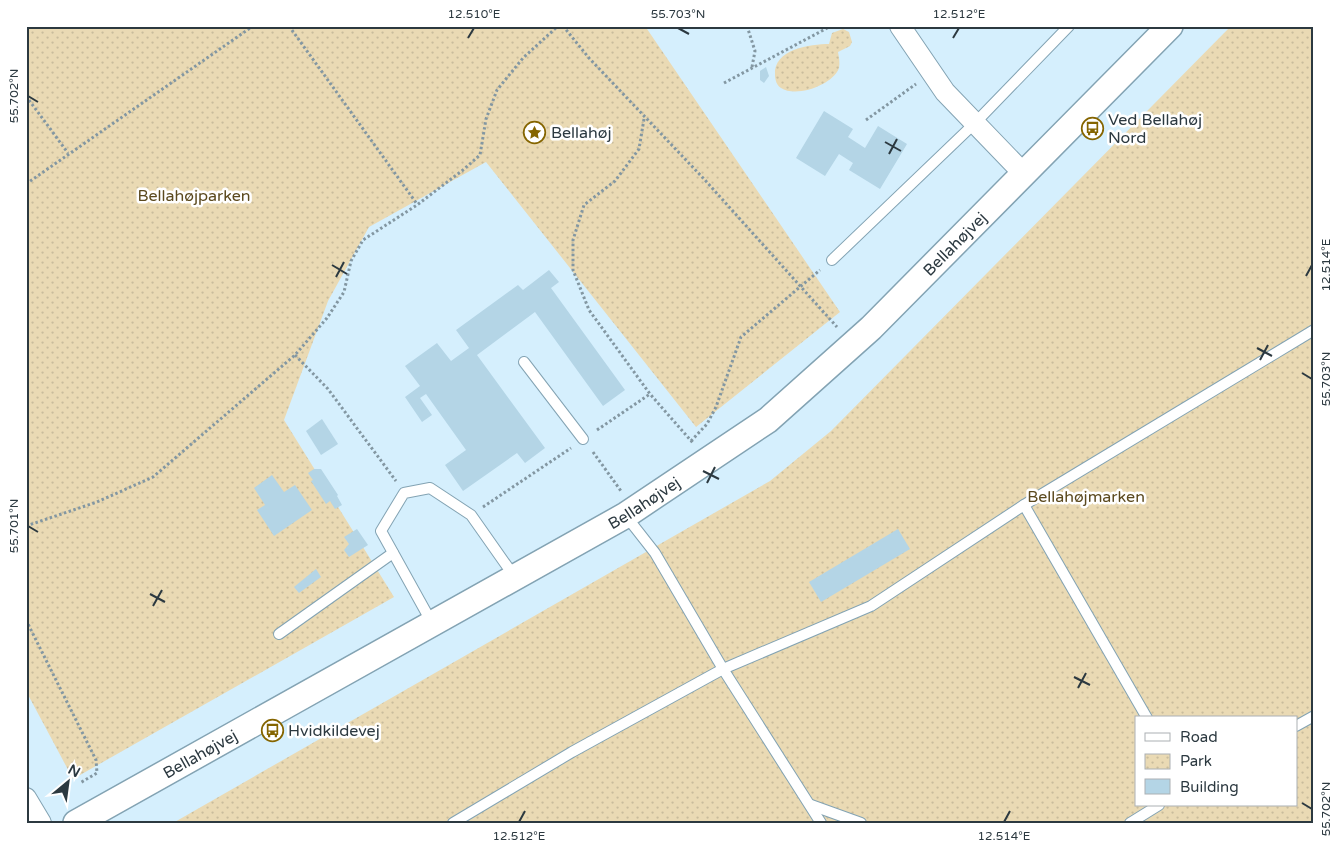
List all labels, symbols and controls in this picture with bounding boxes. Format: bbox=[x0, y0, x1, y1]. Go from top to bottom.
text: 12.510°E bbox=[448, 7, 501, 21]
text: 55.703°N bbox=[651, 7, 705, 21]
text: 12.512°E bbox=[933, 7, 986, 21]
text: 55.702°N bbox=[7, 69, 21, 123]
place label: Ved Bellahøj Nord bbox=[1108, 110, 1202, 148]
bus stop icon: Ved Bellahøj Nord bbox=[1080, 116, 1104, 140]
place icon: Bellahøj bbox=[523, 120, 547, 144]
place label: Bellahøj bbox=[551, 123, 612, 143]
park label: Bellahøjparken bbox=[137, 186, 251, 206]
street label: Bellahøjvej bbox=[919, 208, 991, 281]
text: 12.514°E bbox=[1319, 238, 1333, 292]
text: 55.703°N bbox=[1319, 352, 1333, 406]
street label: Bellahøjvej bbox=[605, 473, 684, 534]
park label: Bellahøjmarken bbox=[1027, 487, 1145, 507]
text: 55.701°N bbox=[7, 499, 21, 553]
legend bbox=[1135, 716, 1298, 806]
bus stop icon: Hvidkildevej bbox=[260, 718, 284, 742]
place label: Hvidkildevej bbox=[288, 721, 380, 741]
street label: Bellahøjvej bbox=[160, 726, 241, 783]
text: Road bbox=[1180, 728, 1218, 746]
text: Park bbox=[1180, 752, 1212, 770]
north arrow bbox=[42, 756, 92, 806]
text: N bbox=[65, 761, 83, 781]
text: Building bbox=[1180, 778, 1239, 796]
text: 55.702°N bbox=[1319, 782, 1333, 836]
text: 12.512°E bbox=[493, 829, 546, 843]
text: 12.514°E bbox=[978, 829, 1031, 843]

